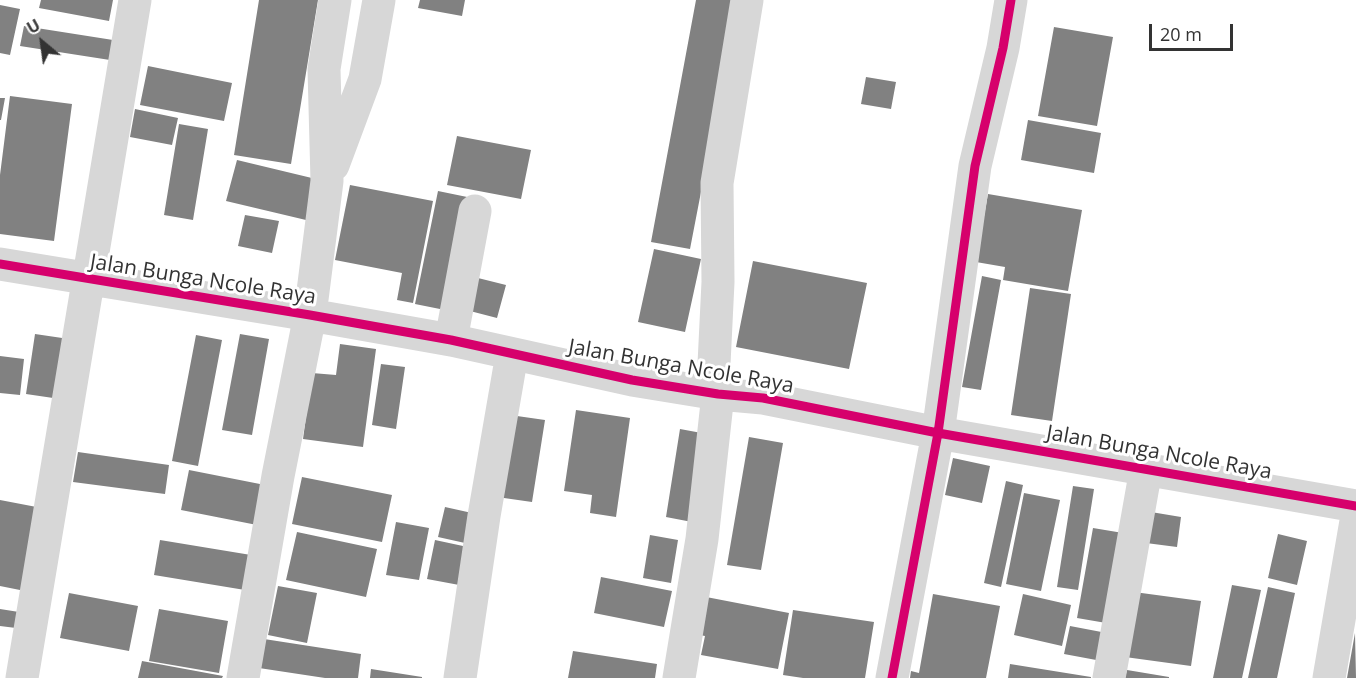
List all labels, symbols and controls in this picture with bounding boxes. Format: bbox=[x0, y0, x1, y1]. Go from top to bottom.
north arrow bbox=[12, 12, 72, 72]
scale bar bbox=[1152, 12, 1236, 50]
text: U bbox=[23, 14, 44, 39]
text: 20 m bbox=[1160, 22, 1202, 46]
street label: Jalan Bunga Ncole Raya bbox=[88, 250, 318, 310]
street label: Jalan Bunga Ncole Raya bbox=[566, 335, 796, 399]
street label: Jalan Bunga Ncole Raya bbox=[1044, 421, 1274, 485]

